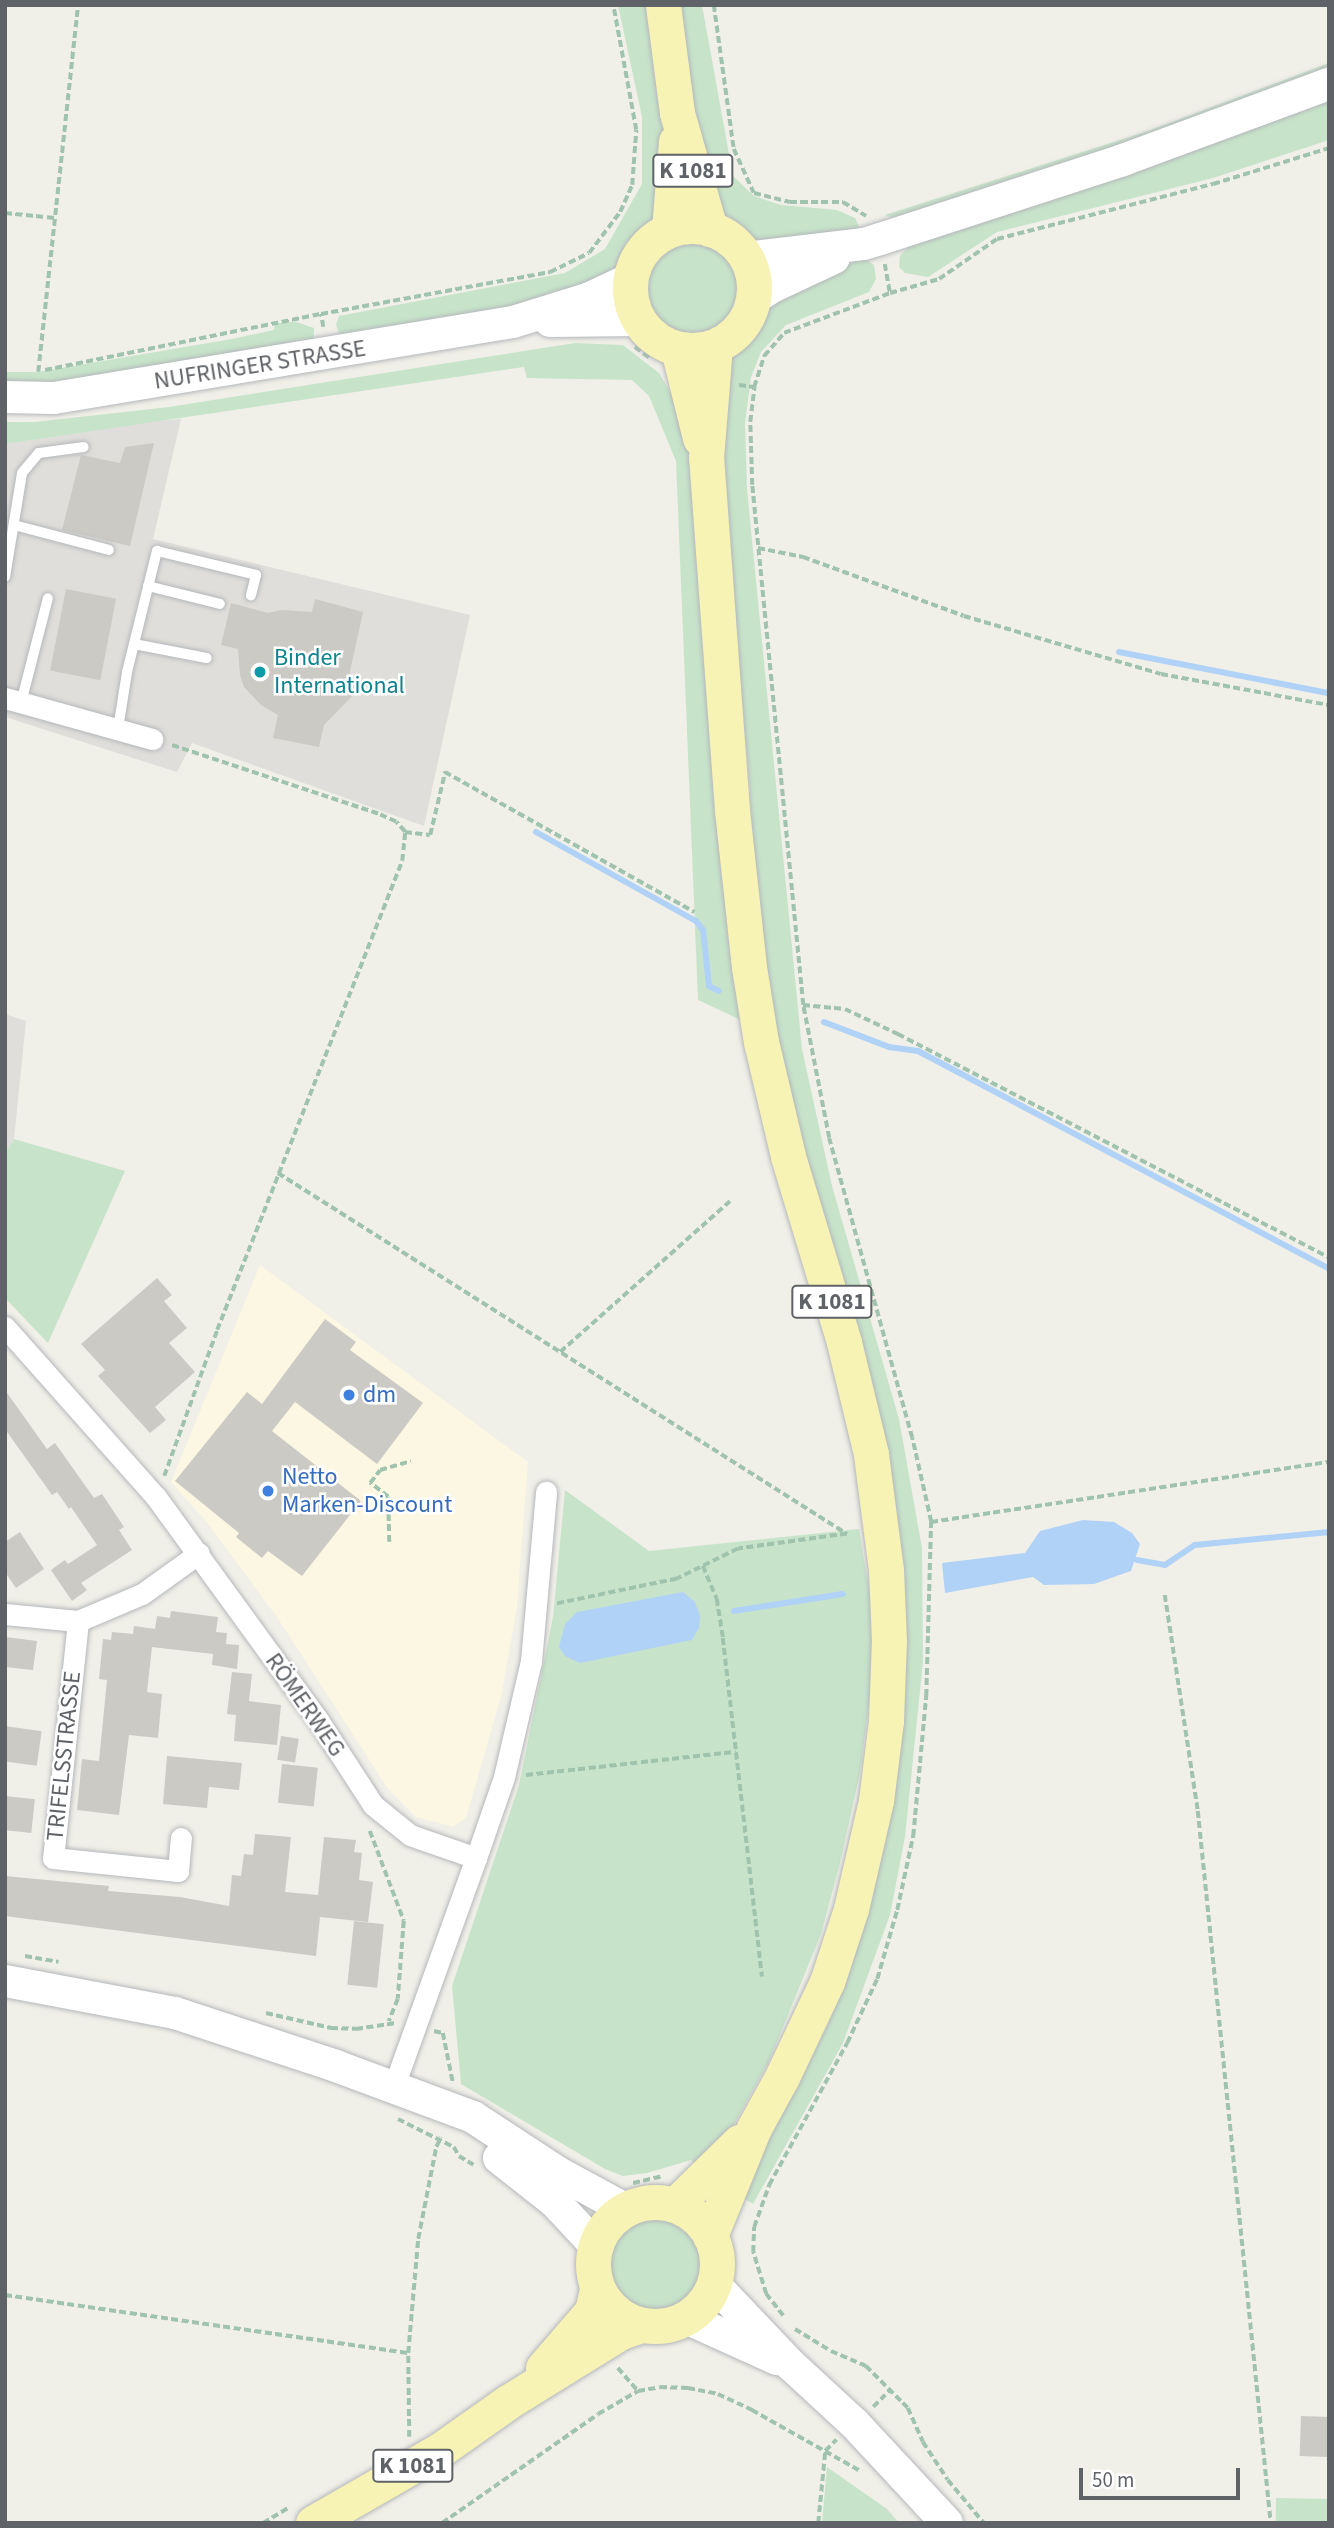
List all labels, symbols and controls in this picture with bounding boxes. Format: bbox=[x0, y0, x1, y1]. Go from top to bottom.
road number: K 1081 bbox=[651, 152, 735, 190]
street label: NUFRINGER STRASSE bbox=[152, 334, 368, 396]
place label: Binder International bbox=[274, 644, 405, 700]
marker: Binder International bbox=[252, 664, 268, 680]
road number: K 1081 bbox=[790, 1282, 874, 1322]
place label: dm bbox=[363, 1381, 396, 1409]
marker: dm bbox=[341, 1387, 357, 1403]
place label: Netto Marken-Discount bbox=[282, 1463, 452, 1519]
marker: Netto Marken-Discount bbox=[260, 1483, 276, 1499]
street label: RÖMERWEG bbox=[259, 1648, 351, 1762]
street label: TRIFELSSTRASSE bbox=[41, 1670, 87, 1842]
road number: K 1081 bbox=[371, 2446, 455, 2486]
scale bar bbox=[1082, 2454, 1243, 2498]
text: 50 m bbox=[1092, 2465, 1134, 2495]

